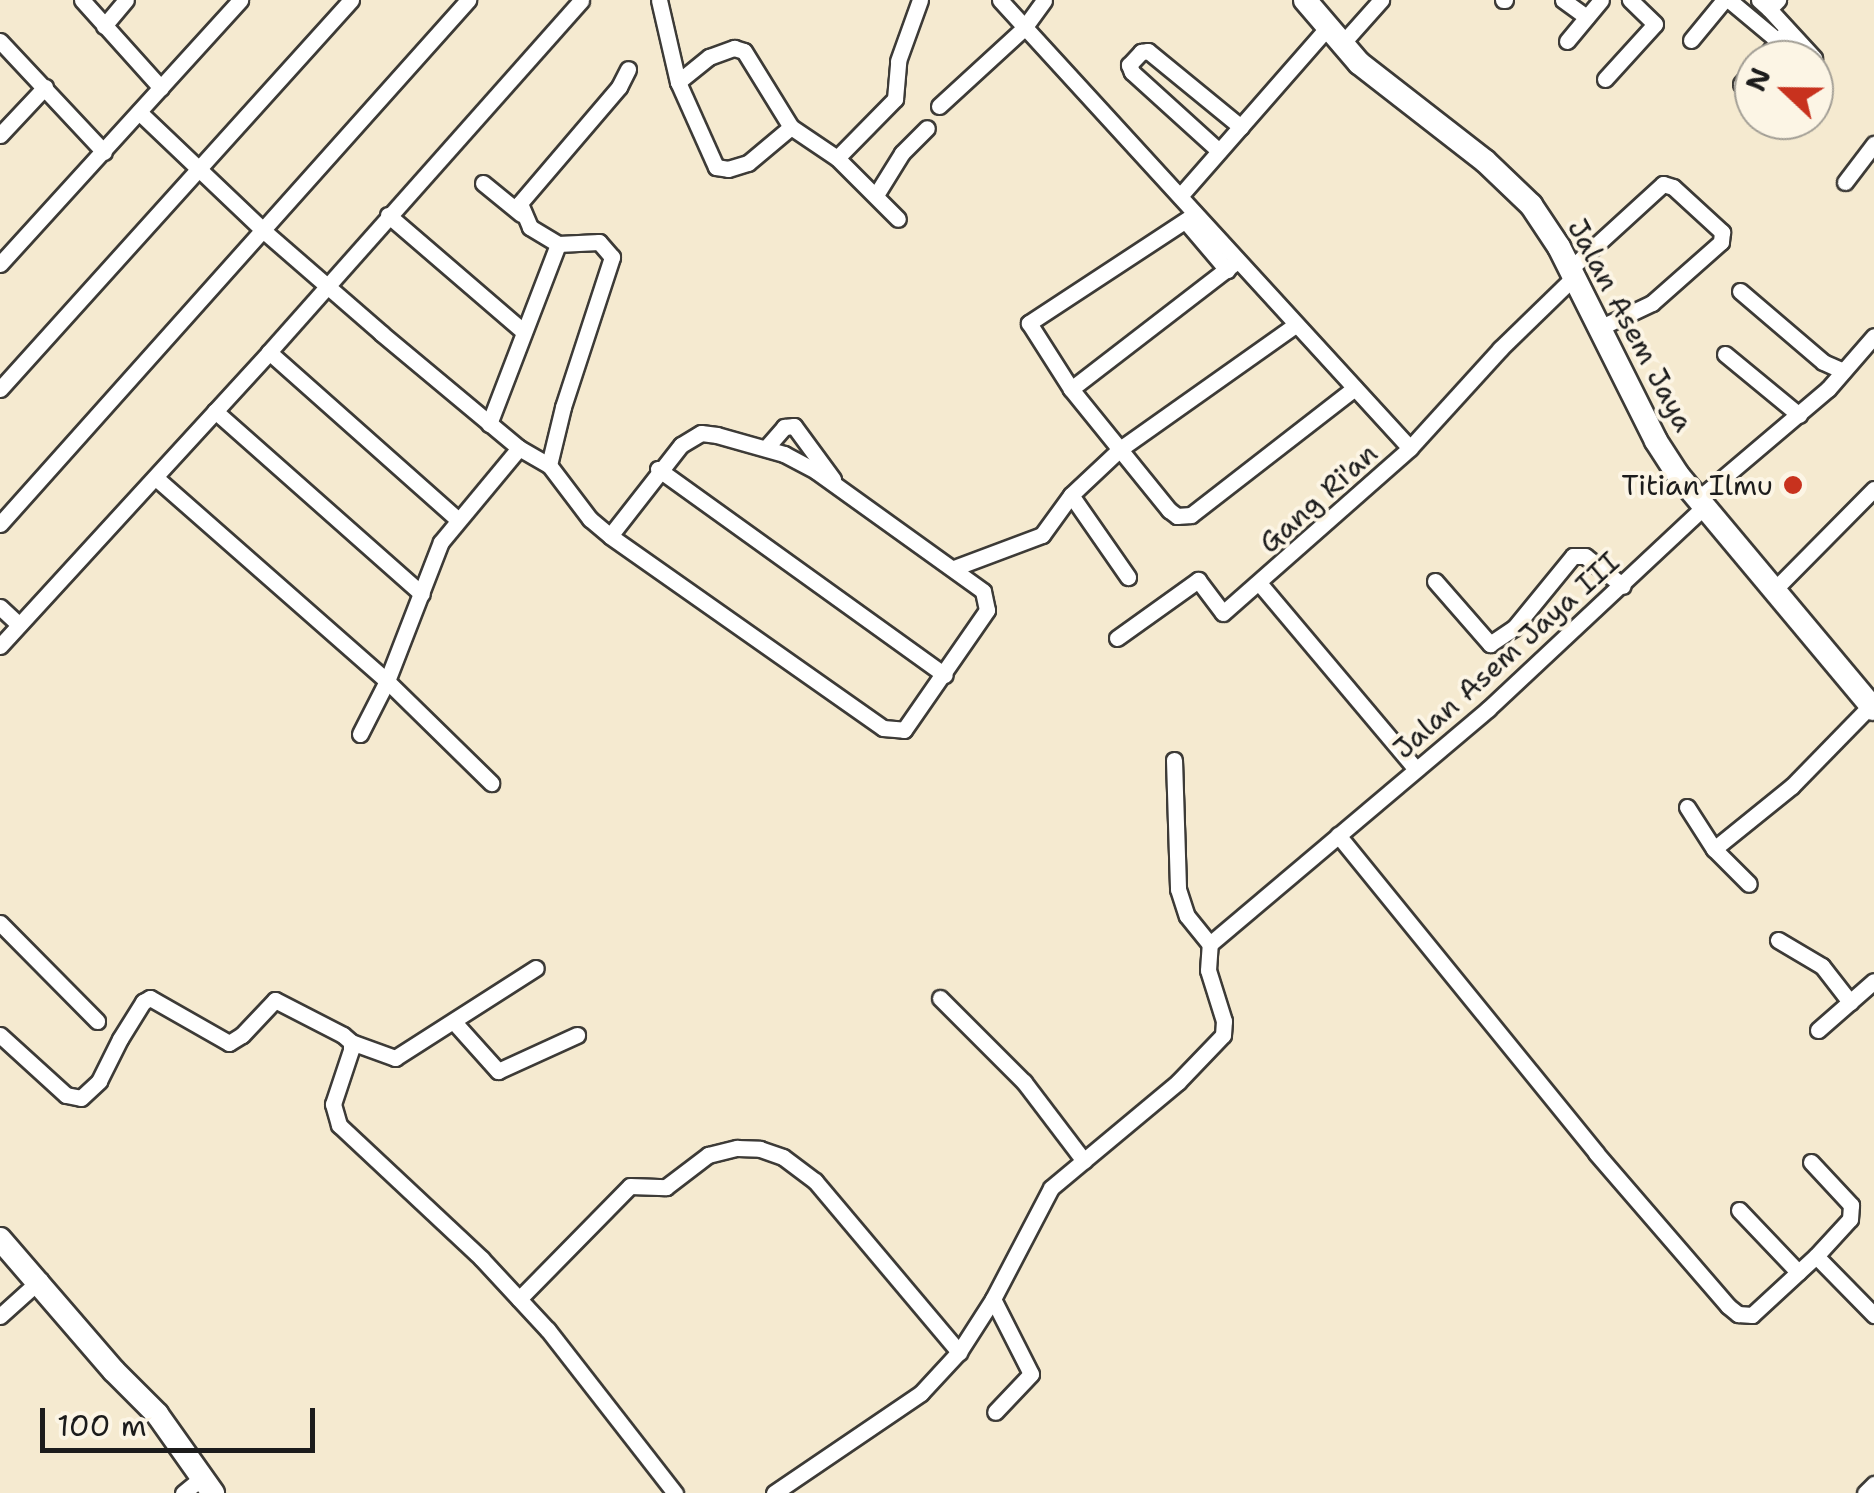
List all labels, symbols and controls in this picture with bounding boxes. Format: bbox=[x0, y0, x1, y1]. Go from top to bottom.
north arrow bbox=[1734, 40, 1834, 140]
text: N bbox=[1736, 62, 1780, 97]
street label: Jalan Asem Jaya bbox=[1561, 213, 1701, 437]
street label: Gang Ri'an bbox=[1252, 436, 1384, 560]
place label: Titian Ilmu bbox=[1621, 468, 1773, 502]
marker: Titian Ilmu bbox=[1782, 474, 1804, 496]
street label: Jalan Asem Jaya III bbox=[1386, 545, 1626, 765]
scale bar bbox=[45, 1388, 320, 1450]
text: 100 m bbox=[57, 1405, 147, 1446]

